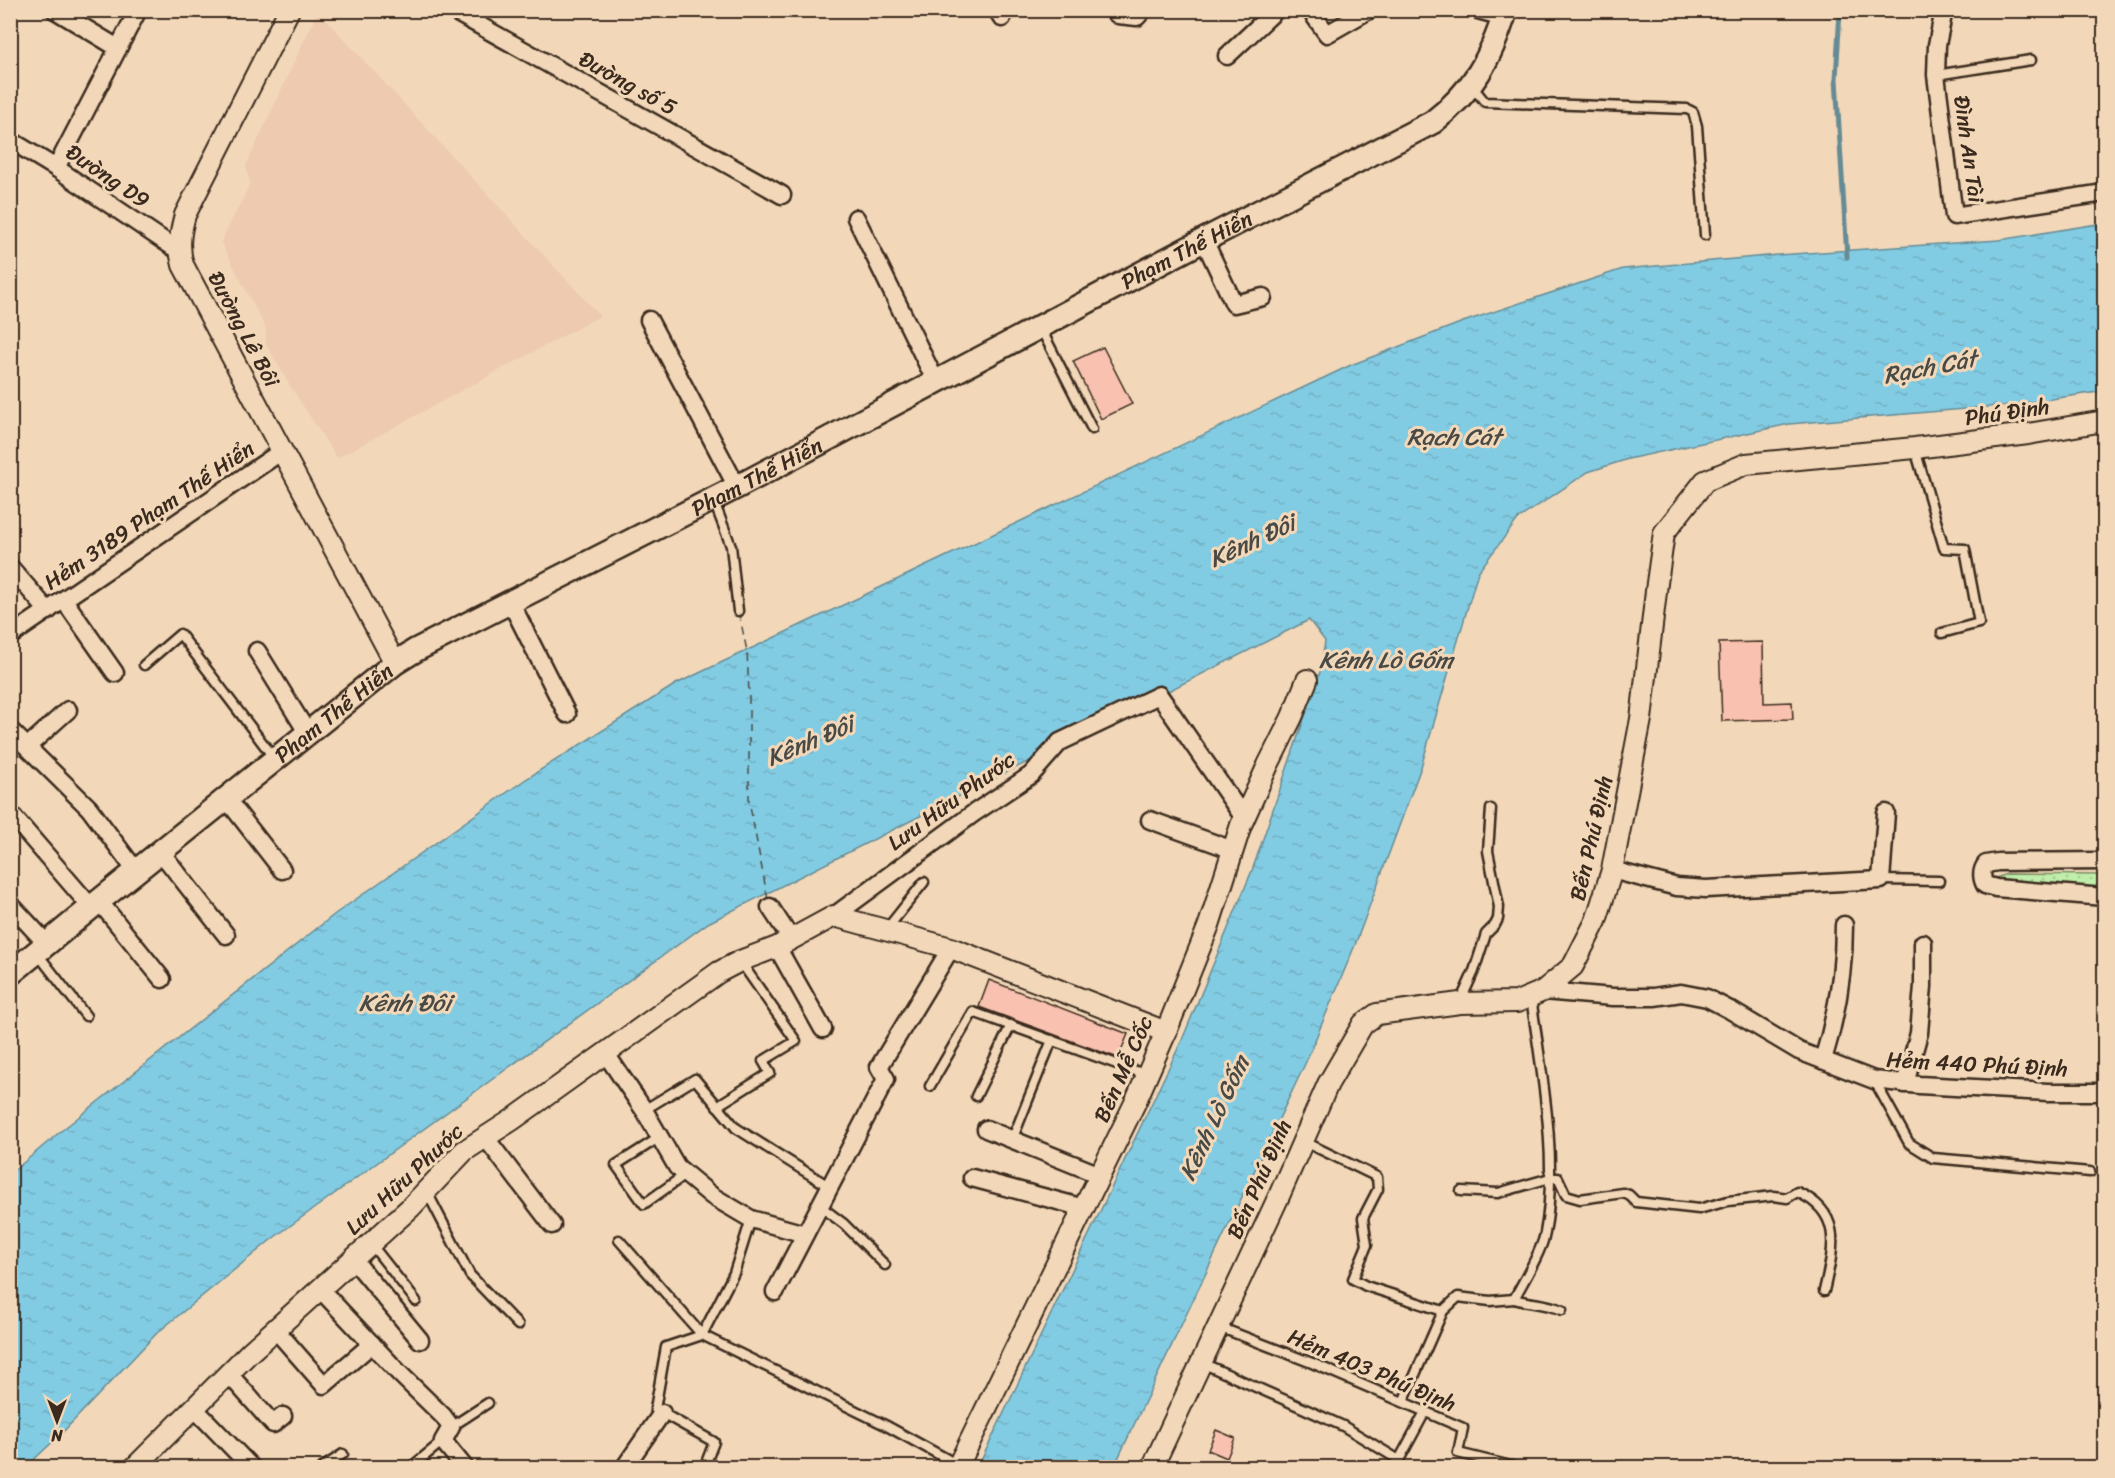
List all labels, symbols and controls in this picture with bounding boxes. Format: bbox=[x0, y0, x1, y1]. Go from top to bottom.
street label: Đường số 5 bbox=[571, 40, 685, 126]
street label: Đình An Tài bbox=[1942, 93, 1996, 206]
street label: Đường D9 bbox=[58, 133, 158, 219]
street label: Phạm Thế Hiển bbox=[1114, 199, 1259, 300]
street label: Đường Lê Bôi bbox=[197, 264, 291, 395]
water label: Rạch Cát bbox=[1880, 337, 1984, 397]
street label: Phú Định bbox=[1962, 387, 2052, 437]
water label: Rạch Cát bbox=[1407, 416, 1505, 458]
street label: Phạm Thế Hiển bbox=[684, 426, 830, 527]
street label: Hẻm 3189 Phạm Thế Hiển bbox=[35, 430, 263, 600]
water label: Kênh Đôi bbox=[1201, 501, 1306, 579]
water label: Kênh Lò Gốm bbox=[1319, 639, 1455, 681]
street label: Phạm Thế Hiển bbox=[265, 652, 402, 773]
water label: Kênh Đôi bbox=[760, 702, 865, 778]
street label: Lưu Hữu Phước bbox=[879, 741, 1023, 861]
street label: Bến Phú Định bbox=[1558, 771, 1624, 905]
water label: Kênh Đôi bbox=[359, 982, 455, 1024]
street label: Bến Mễ Cốc bbox=[1082, 1009, 1164, 1129]
street label: Hẻm 440 Phú Định bbox=[1885, 1040, 2069, 1088]
water label: Kênh Lò Gốm bbox=[1167, 1046, 1262, 1187]
street label: Lưu Hữu Phước bbox=[336, 1113, 472, 1245]
street label: Bến Phú Định bbox=[1215, 1113, 1303, 1245]
street label: Hẻm 403 Phú Định bbox=[1282, 1317, 1462, 1423]
north arrow bbox=[27, 1391, 87, 1451]
text: N bbox=[51, 1421, 64, 1450]

